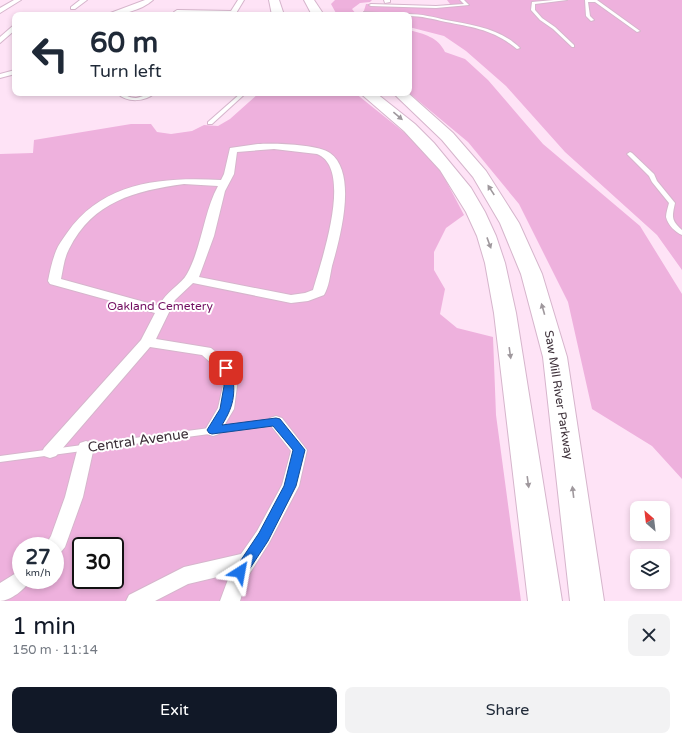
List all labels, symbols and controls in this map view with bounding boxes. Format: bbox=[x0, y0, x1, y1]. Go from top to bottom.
text: 60 m bbox=[90, 26, 158, 60]
icon: left bbox=[24, 28, 76, 80]
text: Turn left bbox=[90, 60, 162, 82]
one-way arrow bbox=[393, 112, 403, 121]
one-way arrow bbox=[487, 185, 495, 195]
one-way arrow bbox=[486, 238, 492, 250]
park label: Oakland Cemetery bbox=[107, 299, 213, 313]
one-way arrow bbox=[540, 302, 546, 314]
street label: Saw Mill River Parkway bbox=[542, 329, 576, 461]
one-way arrow bbox=[507, 347, 513, 359]
pin bbox=[209, 351, 243, 385]
icon: arrive bbox=[215, 357, 237, 379]
street label: Central Avenue bbox=[87, 425, 190, 456]
one-way arrow bbox=[525, 476, 531, 488]
one-way arrow bbox=[569, 486, 576, 498]
north arrow bbox=[630, 501, 670, 541]
map controls bbox=[630, 501, 670, 589]
speed limit sign: 30 bbox=[72, 537, 124, 589]
text: 27 bbox=[25, 546, 51, 570]
button: layers bbox=[630, 549, 670, 589]
position arrow bbox=[219, 551, 261, 593]
text: km/h bbox=[25, 567, 51, 579]
text: 1 min bbox=[12, 612, 76, 641]
button: close bbox=[628, 614, 670, 656]
text: 150 m · 11:14 bbox=[12, 642, 98, 658]
button: Exit bbox=[12, 687, 337, 733]
button: Share bbox=[345, 687, 670, 733]

